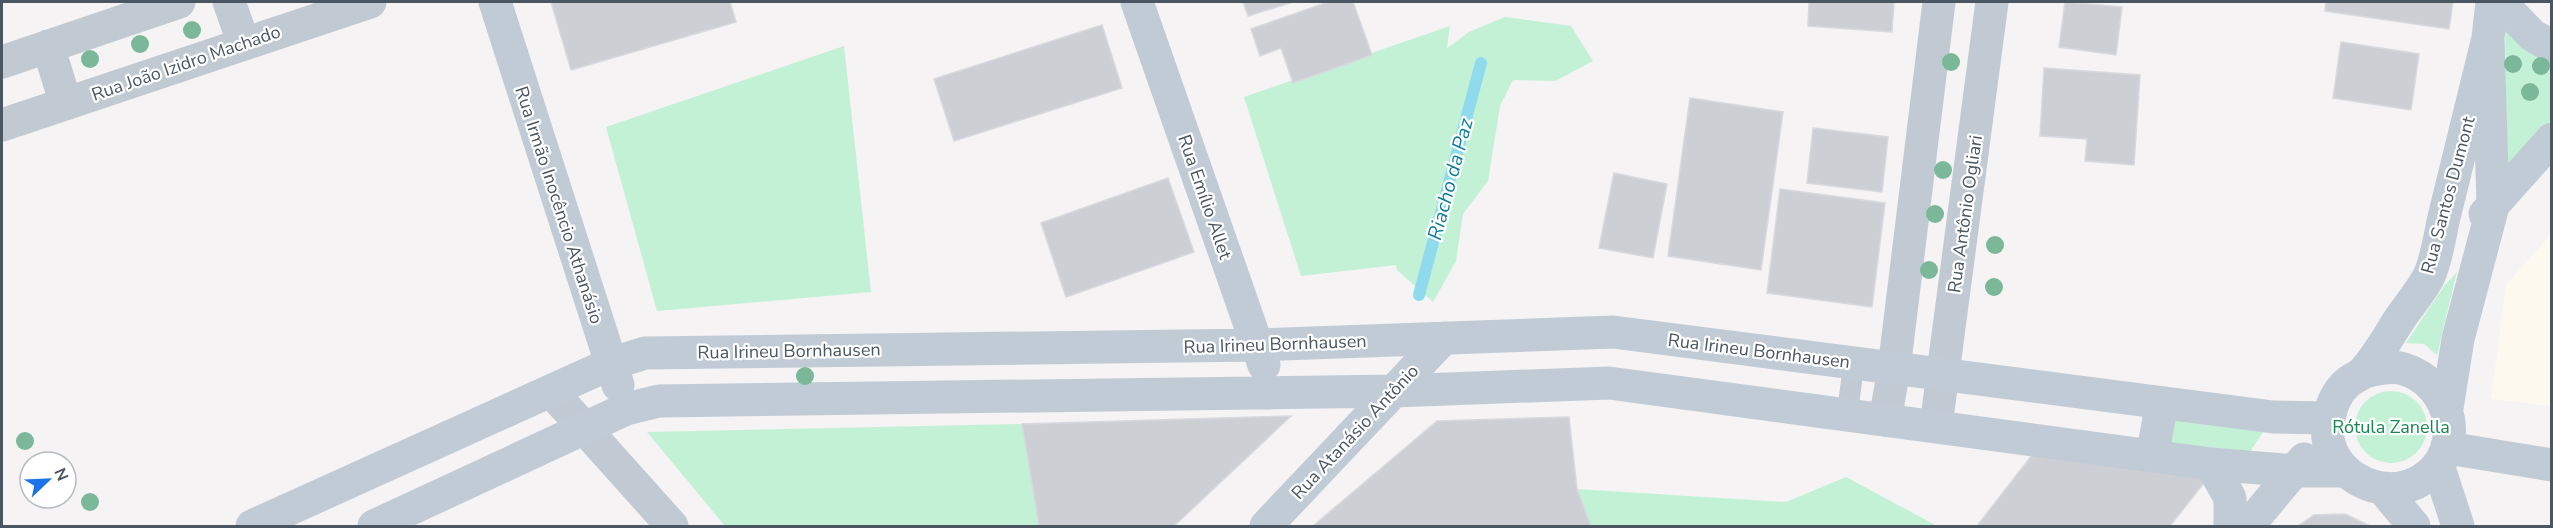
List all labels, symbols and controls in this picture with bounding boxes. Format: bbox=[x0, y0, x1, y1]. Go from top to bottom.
street label: Rua João Izidro Machado bbox=[88, 19, 284, 107]
street label: Rua Irmão Inocêncio Athanásio bbox=[509, 83, 609, 327]
street label: Rua Santos Dumont bbox=[2415, 113, 2481, 276]
water label: Riacho da Paz bbox=[1421, 115, 1480, 243]
street label: Rua Emílio Allet bbox=[1172, 131, 1238, 263]
street label: Rua Antônio Ogliari bbox=[1942, 134, 1988, 294]
street label: Rua Irineu Bornhausen bbox=[1667, 328, 1851, 374]
street label: Rua Irineu Bornhausen bbox=[1183, 329, 1367, 359]
street label: Rua Irineu Bornhausen bbox=[697, 337, 881, 365]
street label: Rua Atanásio Antônio bbox=[1286, 359, 1424, 505]
park label: Rótula Zanella bbox=[2332, 415, 2450, 439]
north arrow bbox=[18, 450, 78, 510]
text: N bbox=[48, 465, 73, 484]

